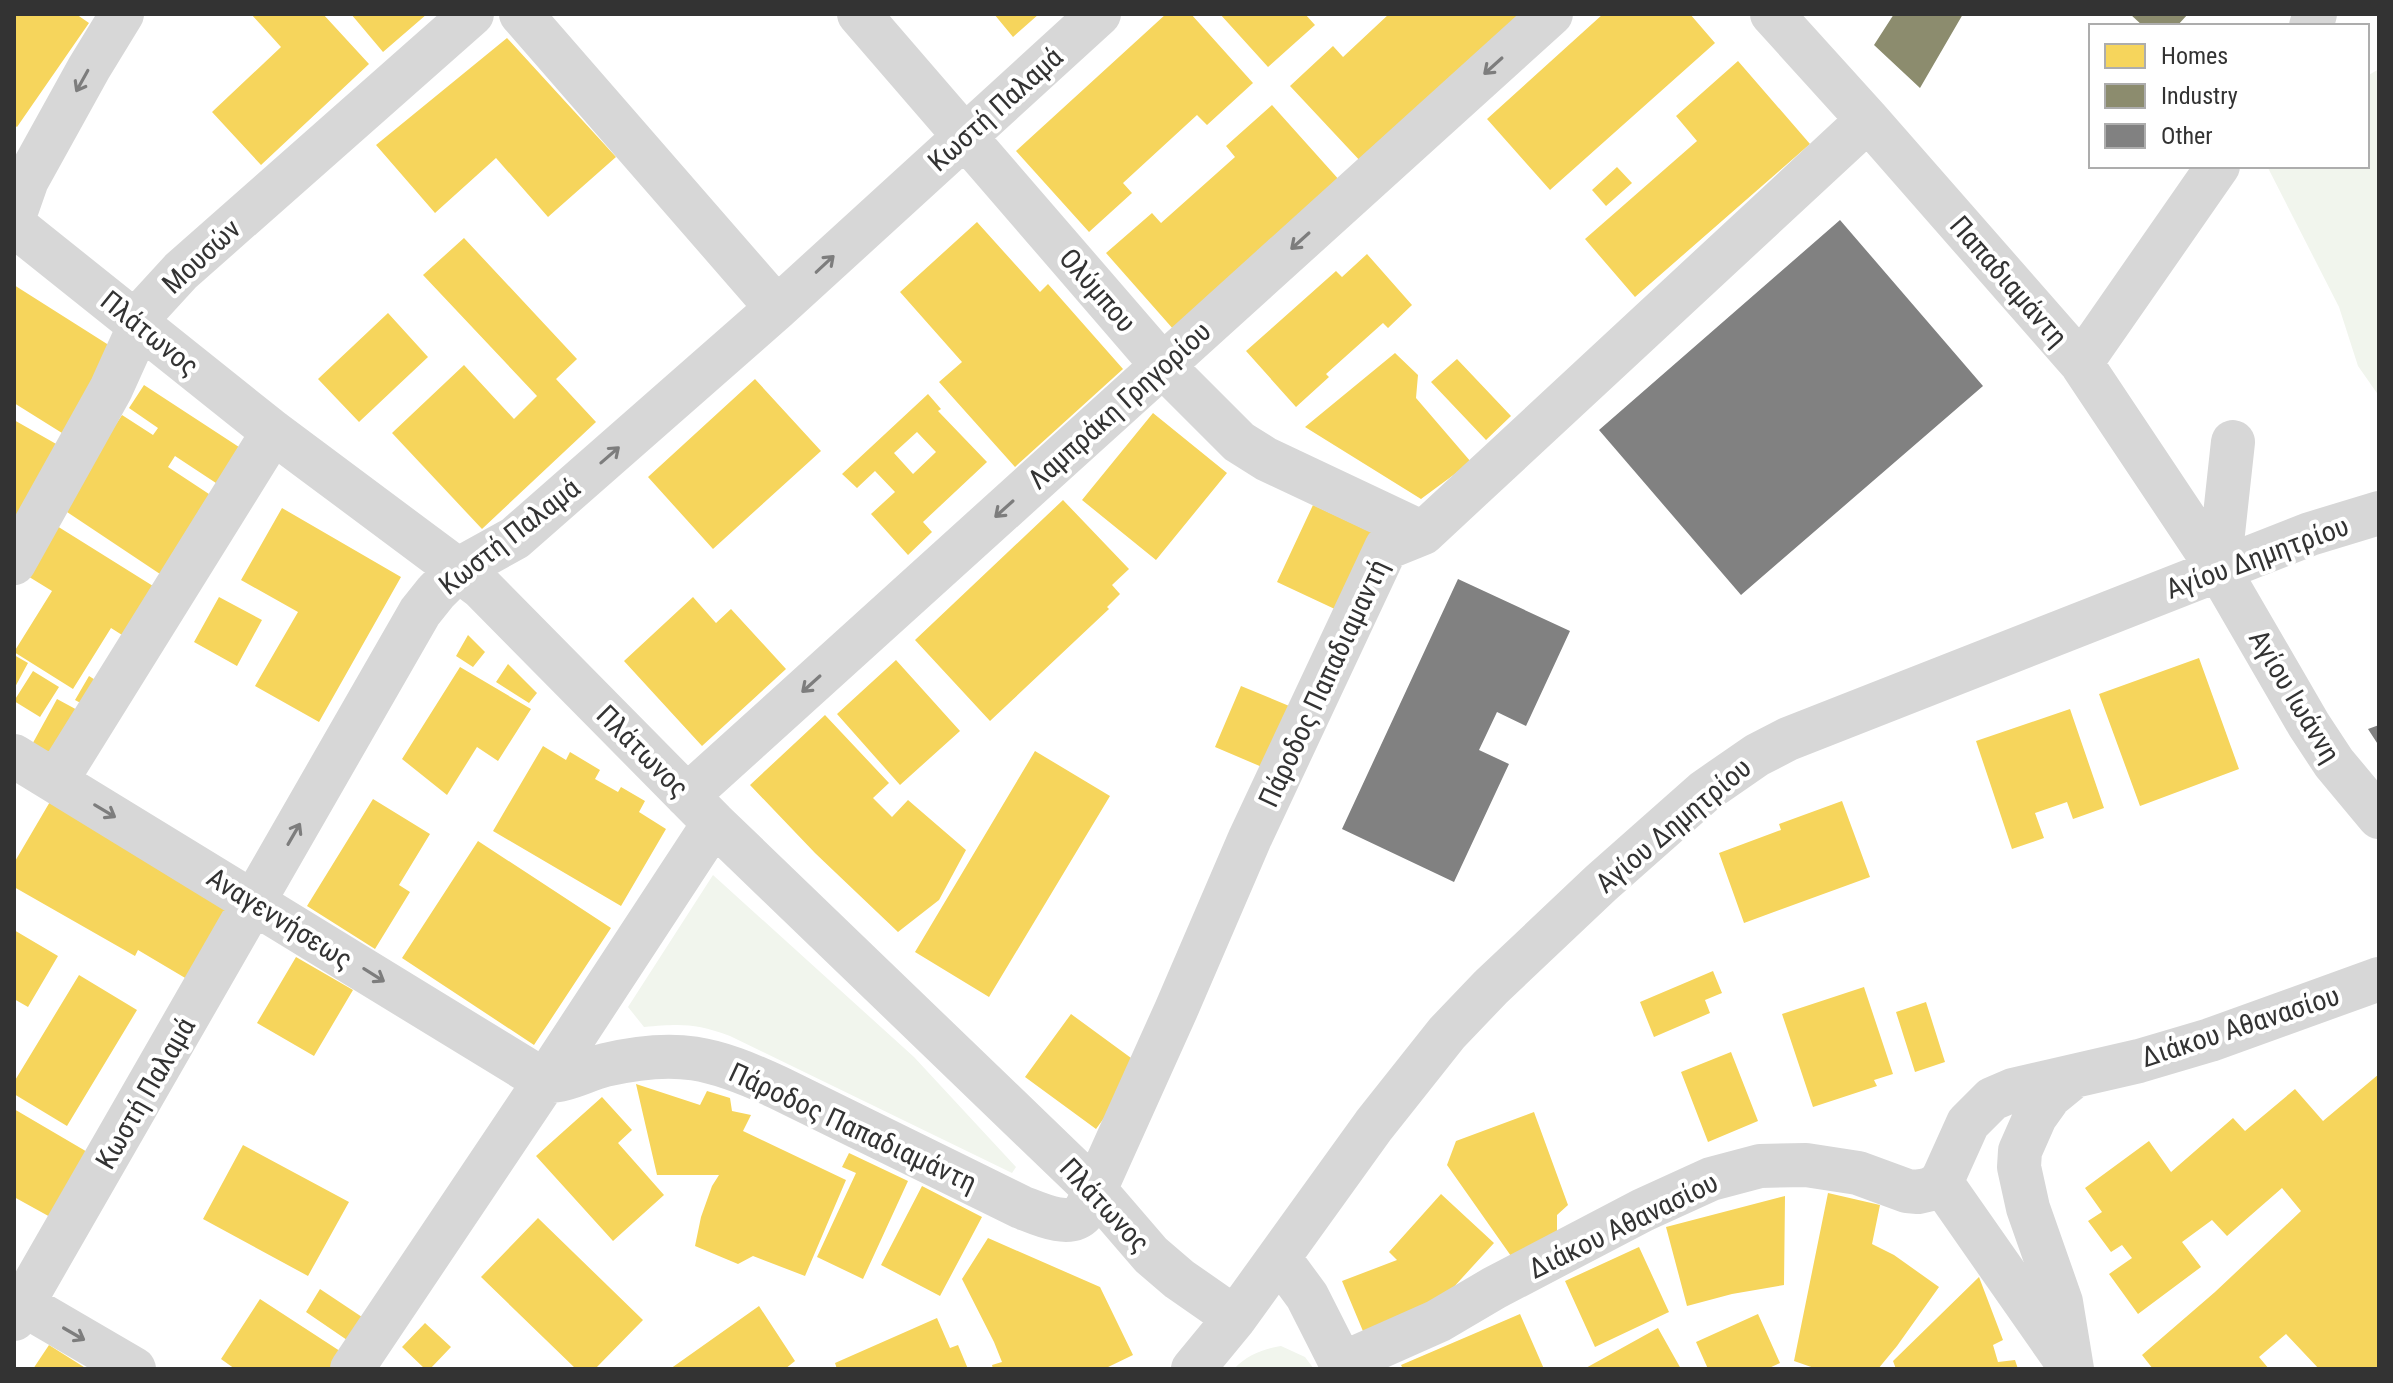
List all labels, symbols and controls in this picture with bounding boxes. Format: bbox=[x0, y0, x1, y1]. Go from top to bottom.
legend bbox=[2089, 24, 2369, 168]
street label: Κωστή Παλαμά bbox=[921, 40, 1069, 178]
text: Homes bbox=[2161, 42, 2228, 70]
one-way arrow bbox=[1484, 57, 1504, 75]
one-way arrow bbox=[74, 68, 89, 92]
text: Industry bbox=[2161, 82, 2238, 110]
text: Other bbox=[2161, 122, 2213, 150]
street label: Παπαδιαμάντη bbox=[1943, 209, 2074, 353]
street label: Μουσών bbox=[156, 212, 247, 301]
one-way arrow bbox=[1291, 231, 1311, 249]
street label: Ολύμπου bbox=[1053, 242, 1143, 339]
one-way arrow bbox=[815, 254, 835, 273]
street label: Πλάτωνος bbox=[94, 284, 205, 383]
street label: Λαμπράκη Γρηγορίου bbox=[1021, 315, 1217, 496]
one-way arrow bbox=[599, 446, 619, 464]
street label: Κωστή Παλαμά bbox=[432, 471, 586, 602]
one-way arrow bbox=[994, 500, 1014, 519]
street label: Αγίου Δημητρίου bbox=[2161, 509, 2353, 606]
street label: Πάροδος Παπαδιαμαντή bbox=[1252, 554, 1395, 812]
street label: Αγίου Ιωάννη bbox=[2242, 624, 2347, 769]
one-way arrow bbox=[802, 674, 822, 692]
street label: Πλάτωνος bbox=[590, 698, 696, 804]
street label: Αγίου Δημητρίου bbox=[1589, 751, 1758, 900]
one-way arrow bbox=[93, 803, 116, 819]
one-way arrow bbox=[286, 823, 302, 846]
street label: Αναγεννήσεως bbox=[201, 861, 358, 976]
one-way arrow bbox=[362, 968, 385, 984]
street label: Διάκου Αθανασίου bbox=[2137, 979, 2343, 1074]
street label: Κωστή Παλαμά bbox=[89, 1012, 202, 1175]
street label: Πάροδος Παπαδιαμάντη bbox=[724, 1056, 982, 1199]
street label: Πλάτωνος bbox=[1053, 1151, 1156, 1259]
street label: Διάκου Αθανασίου bbox=[1523, 1165, 1723, 1286]
one-way arrow bbox=[62, 1326, 85, 1342]

